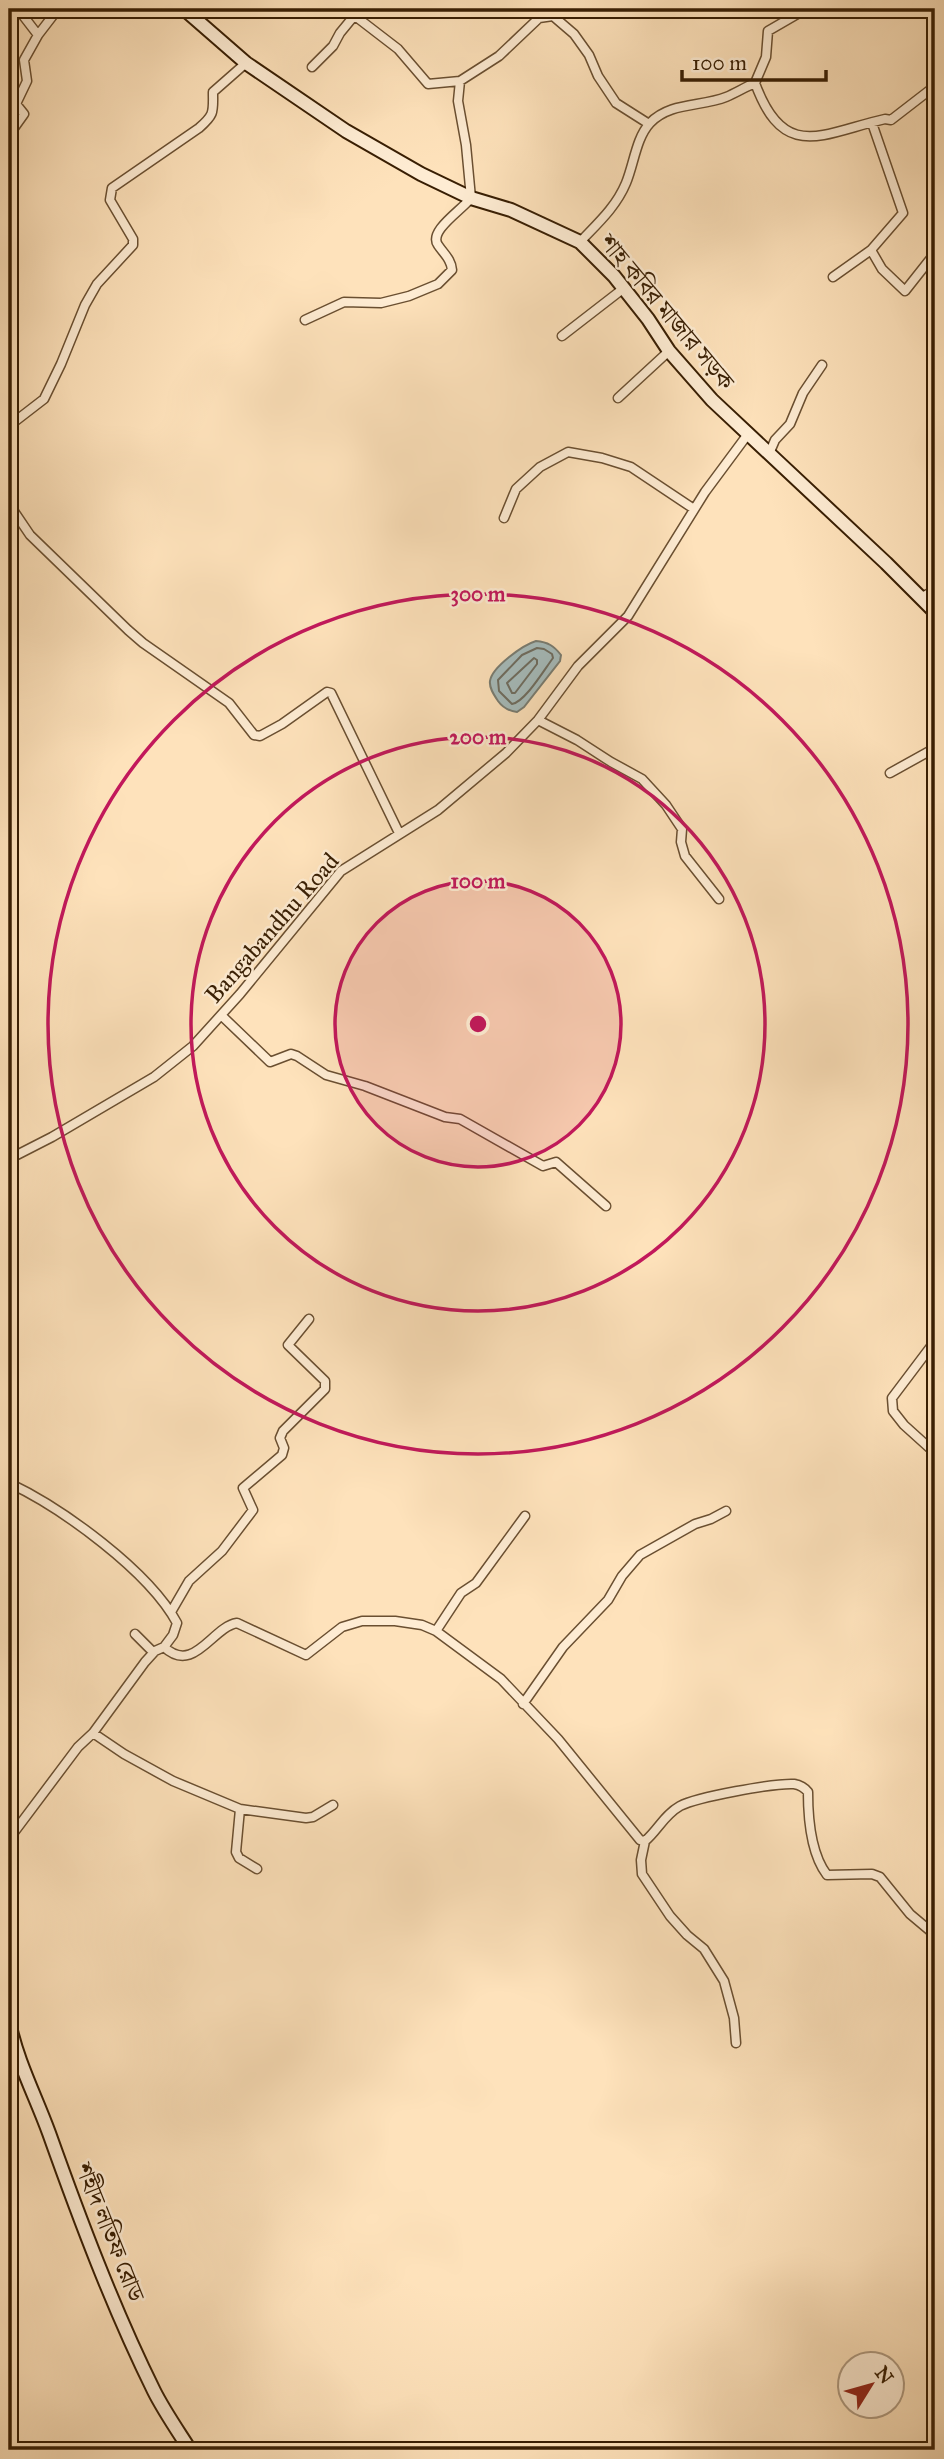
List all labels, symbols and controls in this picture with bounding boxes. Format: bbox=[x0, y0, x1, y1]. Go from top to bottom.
scale bar bbox=[682, 38, 825, 82]
text: 100 m bbox=[692, 50, 747, 76]
street label: শাহ কবির মাজার সড়ক bbox=[593, 227, 742, 397]
text: 300 m bbox=[450, 581, 506, 607]
text: 200 m bbox=[450, 724, 507, 750]
street label: Bangabandhu Road bbox=[199, 847, 345, 1009]
text: 100 m bbox=[451, 868, 506, 894]
centre of rings bbox=[466, 1012, 490, 1036]
street label: শহীদ লতিফ রোড bbox=[68, 2157, 152, 2307]
north arrow bbox=[836, 2350, 906, 2420]
text: N bbox=[870, 2362, 898, 2388]

